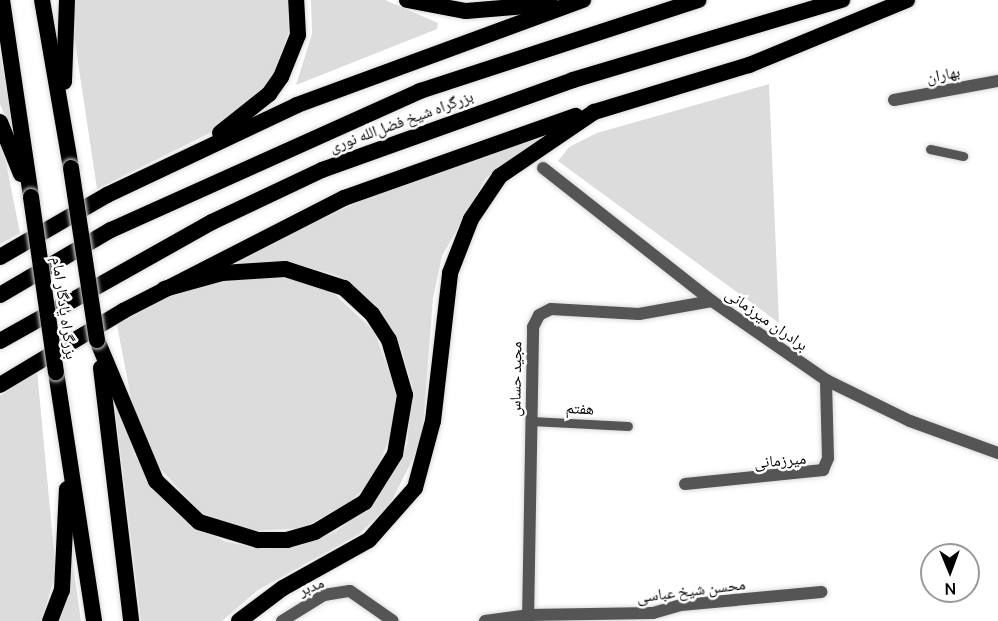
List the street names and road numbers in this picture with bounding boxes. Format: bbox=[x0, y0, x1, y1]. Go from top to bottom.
street label: بهاران bbox=[925, 61, 961, 87]
street label: بزرگراه شیخ فضل‌الله نوری bbox=[326, 86, 476, 156]
street label: بزرگراه یادگار امام bbox=[48, 256, 82, 360]
street label: برادران میرزمانی bbox=[722, 284, 812, 354]
street label: مجید حساس bbox=[505, 341, 525, 417]
street label: هفتم bbox=[565, 398, 595, 418]
street label: میرزمانی bbox=[753, 448, 807, 472]
street label: مدبر bbox=[295, 572, 327, 600]
street label: محسن شیخ عباسی bbox=[635, 574, 747, 606]

